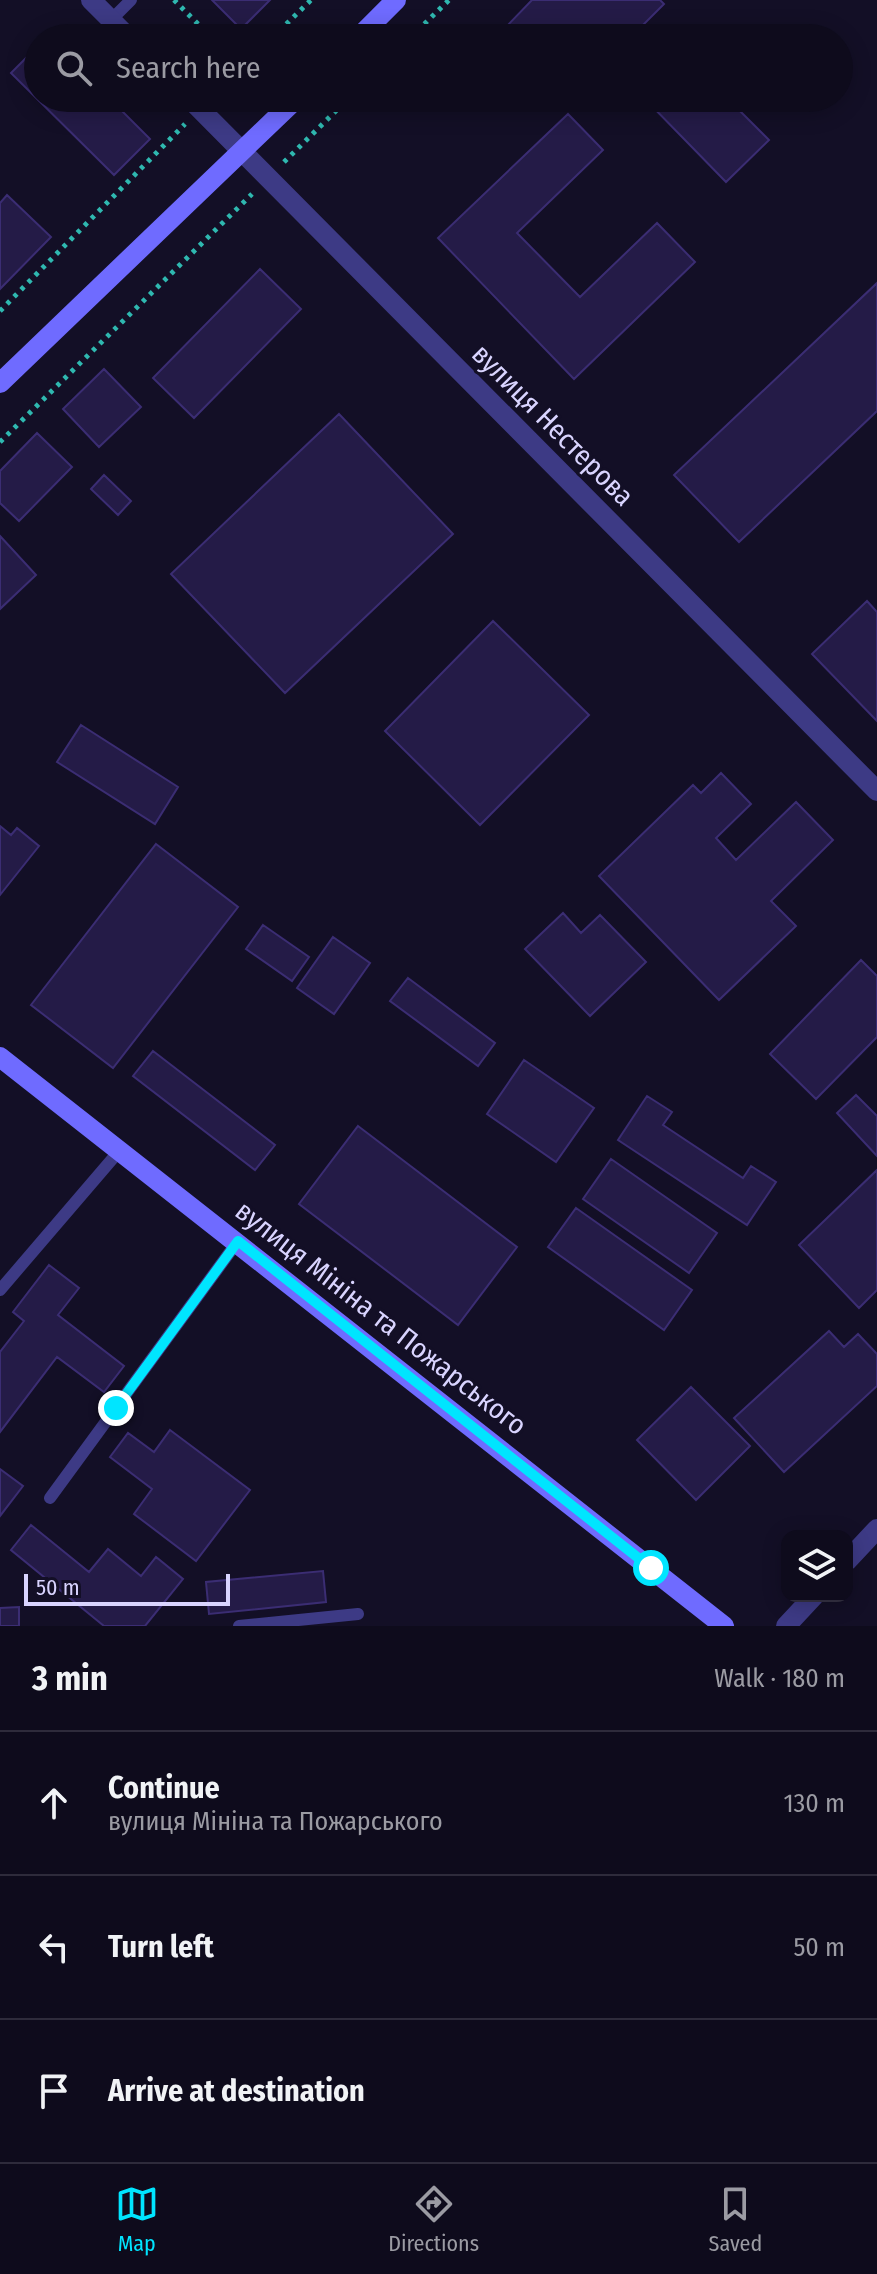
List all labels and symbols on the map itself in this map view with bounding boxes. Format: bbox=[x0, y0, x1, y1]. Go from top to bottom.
street label: вулиця Нестерова bbox=[465, 337, 641, 513]
street label: вулиця Мініна та Пожарського bbox=[229, 1194, 533, 1442]
route end bbox=[98, 1390, 134, 1426]
route start bbox=[633, 1550, 669, 1586]
scale bar bbox=[24, 1570, 230, 1606]

